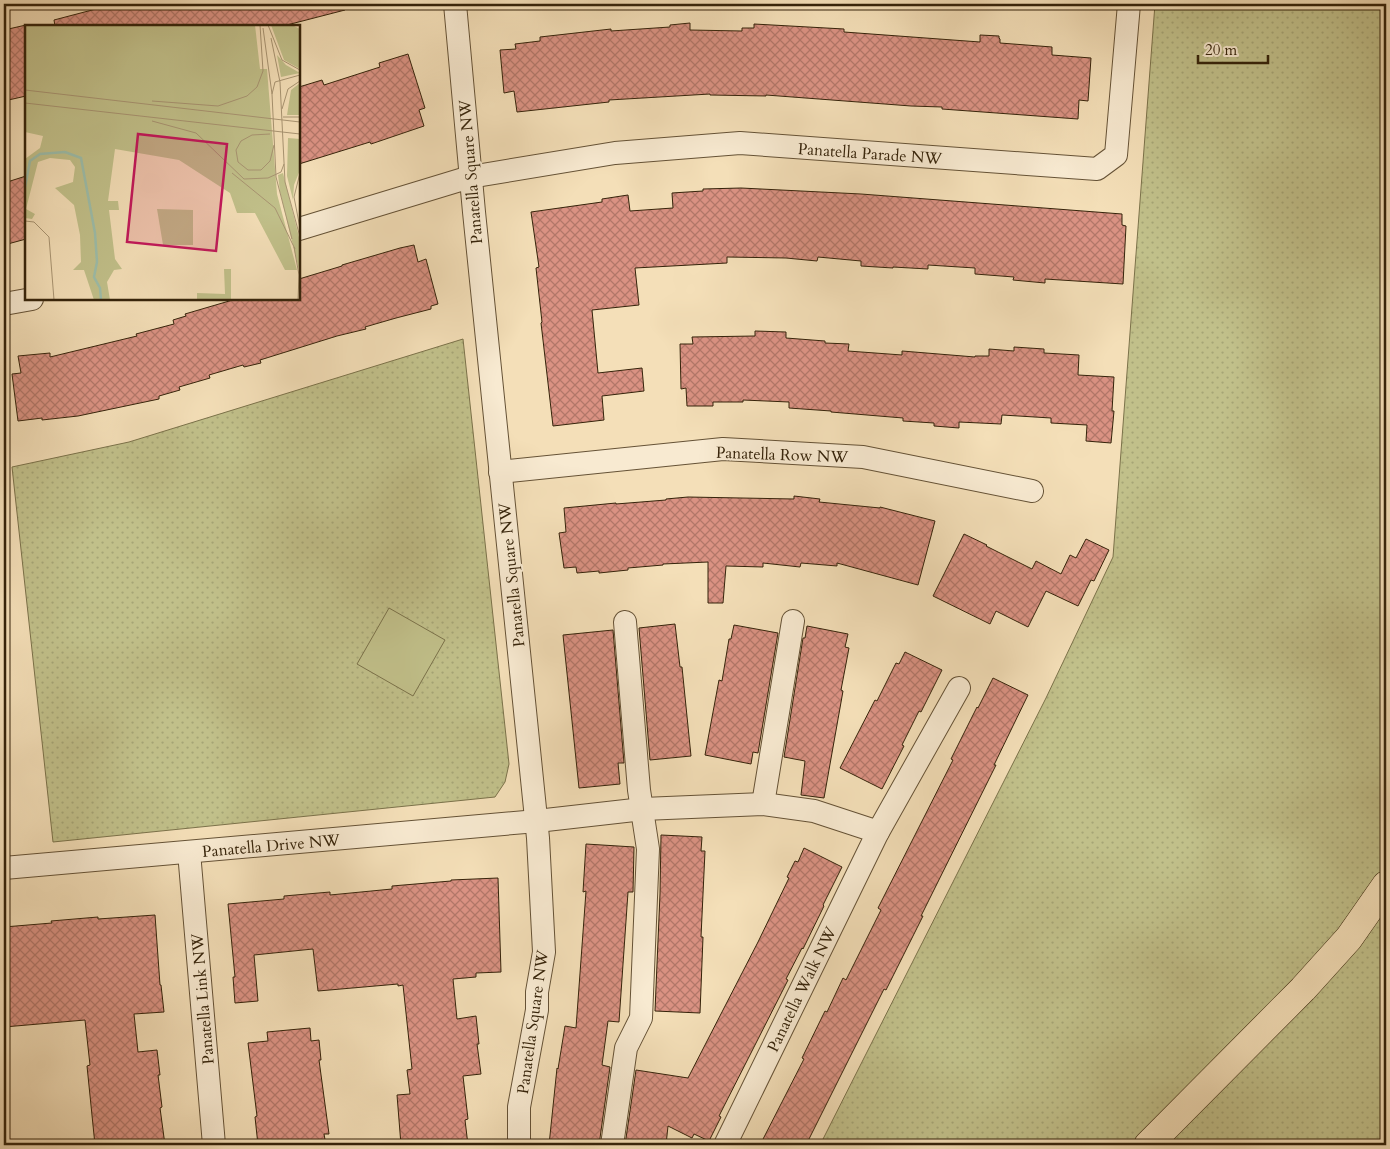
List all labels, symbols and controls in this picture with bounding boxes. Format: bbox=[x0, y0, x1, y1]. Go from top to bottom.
inset map bbox=[25, 25, 300, 300]
scale bar bbox=[1198, 32, 1268, 64]
text: 20 m bbox=[1205, 40, 1237, 60]
street label: Panatella Square NW bbox=[454, 98, 488, 245]
street label: Panatella Parade NW bbox=[797, 138, 943, 170]
street label: Panatella Row NW bbox=[716, 442, 849, 468]
street label: Panatella Square NW bbox=[493, 501, 531, 648]
street label: Panatella Drive NW bbox=[201, 829, 341, 863]
street label: Panatella Walk NW bbox=[762, 923, 842, 1056]
street label: Panatella Link NW bbox=[186, 932, 220, 1065]
street label: Panatella Square NW bbox=[512, 948, 554, 1095]

